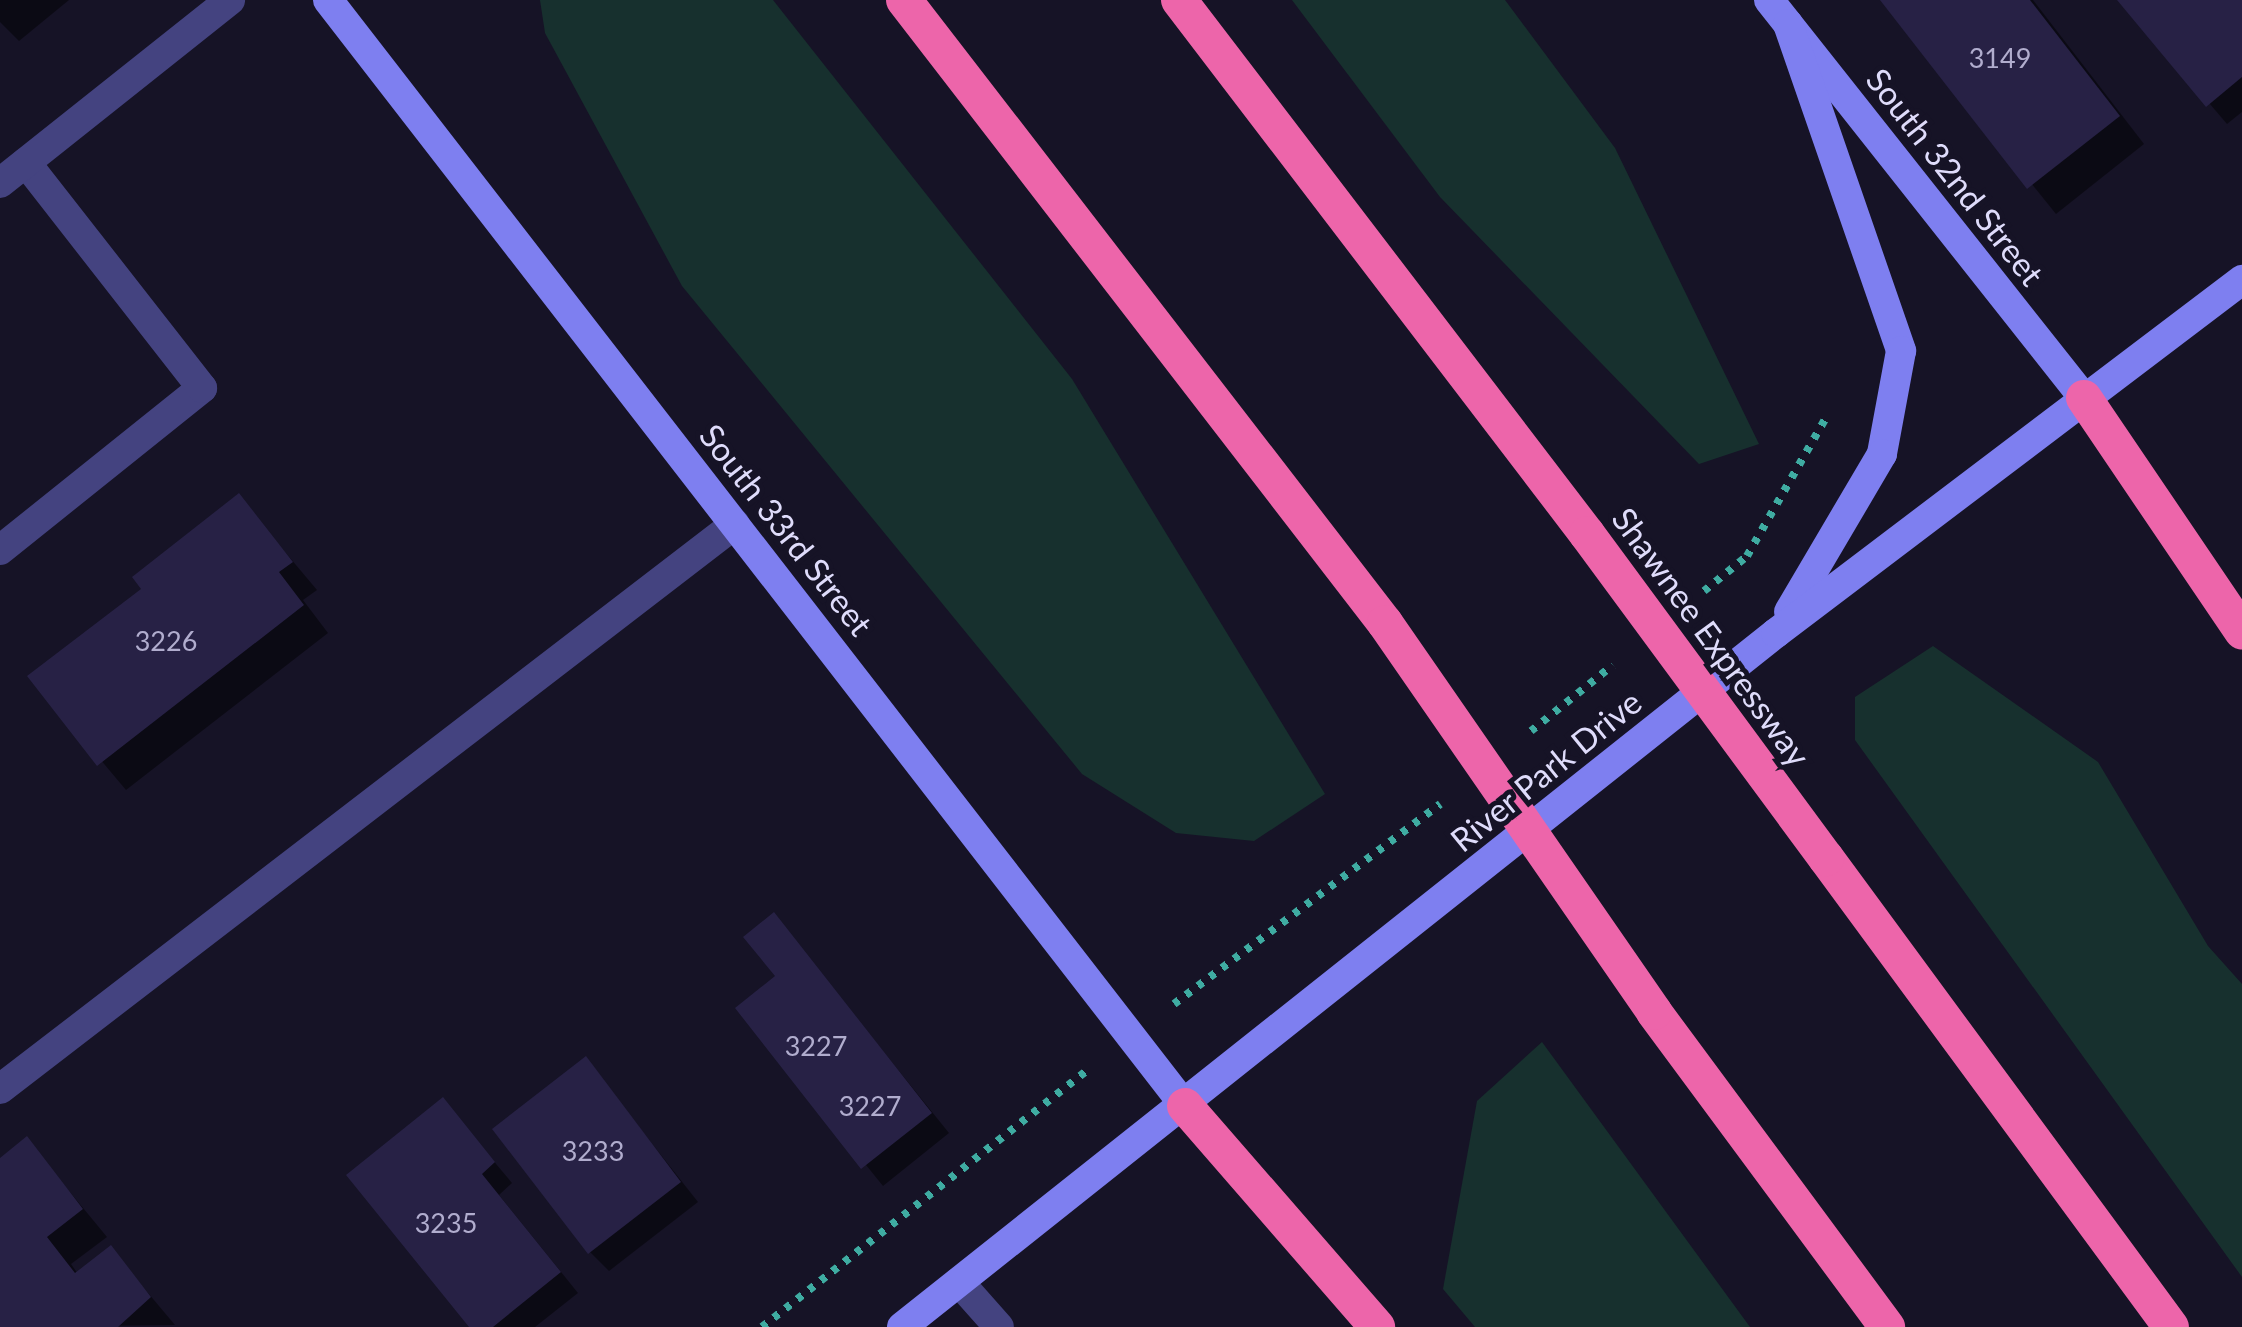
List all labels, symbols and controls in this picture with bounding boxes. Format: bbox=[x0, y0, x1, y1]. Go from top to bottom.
house number: 3149 bbox=[1969, 42, 2031, 74]
street label: South 32nd Street bbox=[1858, 61, 2052, 293]
street label: South 33rd Street bbox=[691, 417, 881, 643]
street label: Shawnee Expressway bbox=[1604, 500, 1818, 774]
house number: 3226 bbox=[135, 625, 197, 657]
street label: River Park Drive bbox=[1442, 682, 1650, 860]
house number: 3227 bbox=[785, 1030, 847, 1062]
house number: 3227 bbox=[839, 1090, 901, 1122]
house number: 3233 bbox=[562, 1135, 624, 1167]
house number: 3235 bbox=[415, 1207, 477, 1239]

